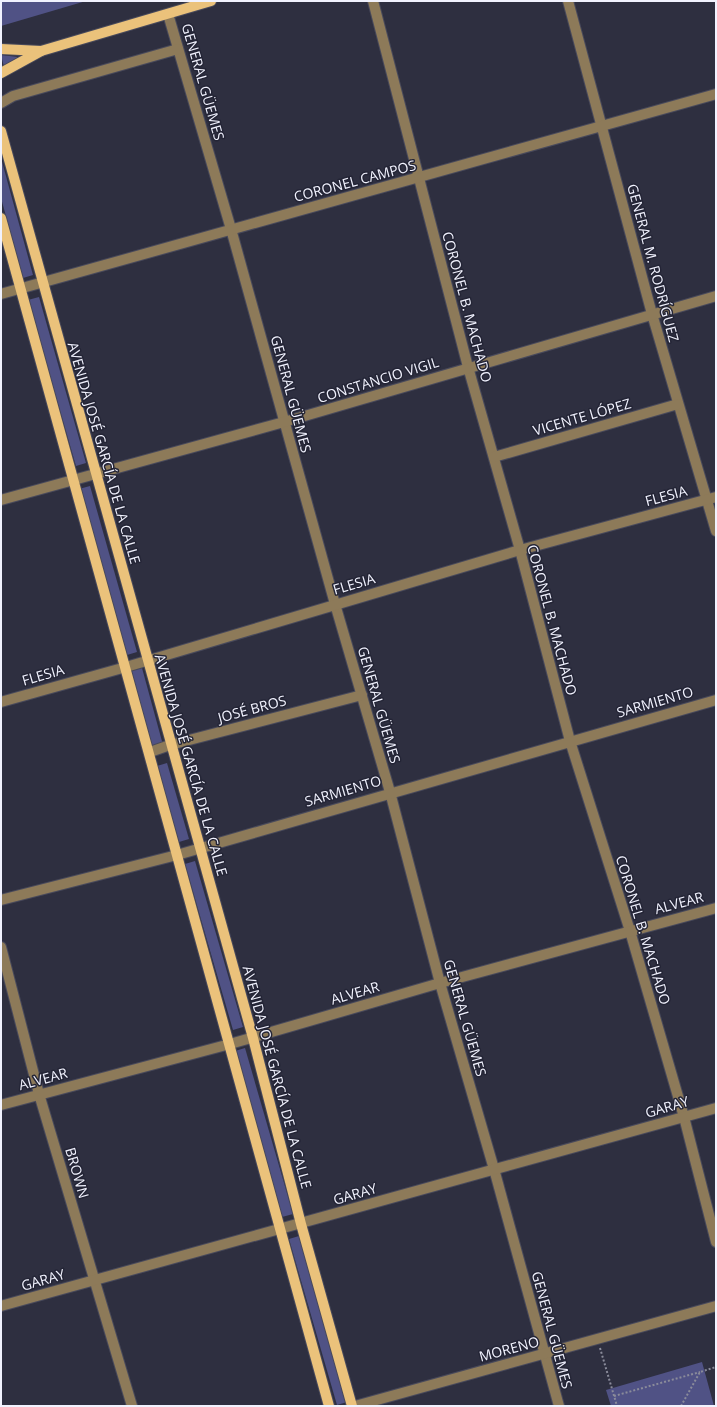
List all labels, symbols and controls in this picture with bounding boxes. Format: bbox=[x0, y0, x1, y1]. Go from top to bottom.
street label: GENERAL GÜEMES bbox=[178, 21, 229, 143]
street label: CORONEL CAMPOS bbox=[292, 155, 418, 206]
street label: GENERAL M. RODRÍGUEZ bbox=[623, 182, 684, 344]
street label: CORONEL B. MACHADO bbox=[438, 229, 497, 384]
street label: GENERAL GÜEMES bbox=[267, 333, 316, 455]
street label: AVENIDA JOSÉ GARCÍA DE LA CALLE bbox=[64, 340, 145, 566]
street label: CONSTANCIO VIGIL bbox=[315, 352, 441, 407]
street label: VICENTE LÓPEZ bbox=[531, 393, 633, 440]
street label: FLESIA bbox=[643, 481, 689, 510]
street label: CORONEL B. MACHADO bbox=[523, 542, 582, 697]
street label: FLESIA bbox=[331, 568, 377, 599]
street label: GENERAL GÜEMES bbox=[354, 644, 405, 766]
street label: AVENIDA JOSÉ GARCÍA DE LA CALLE bbox=[151, 652, 232, 878]
street label: FLESIA bbox=[20, 659, 66, 690]
street label: SARMIENTO bbox=[614, 682, 695, 721]
street label: JOSÉ BROS bbox=[214, 690, 288, 727]
street label: SARMIENTO bbox=[302, 771, 383, 810]
street label: CORONEL B. MACHADO bbox=[612, 853, 675, 1007]
street label: ALVEAR bbox=[652, 887, 706, 918]
street label: GENERAL GÜEMES bbox=[440, 957, 491, 1079]
street label: AVENIDA JOSÉ GARCÍA DE LA CALLE bbox=[239, 963, 316, 1190]
street label: ALVEAR bbox=[328, 976, 382, 1009]
street label: ALVEAR bbox=[16, 1063, 70, 1094]
street label: GARAY bbox=[643, 1091, 691, 1122]
street label: BROWN bbox=[61, 1145, 94, 1200]
street label: GARAY bbox=[331, 1178, 379, 1209]
street label: GARAY bbox=[19, 1264, 67, 1295]
street label: GENERAL GÜEMES bbox=[528, 1269, 577, 1391]
street label: MORENO bbox=[477, 1331, 541, 1366]

